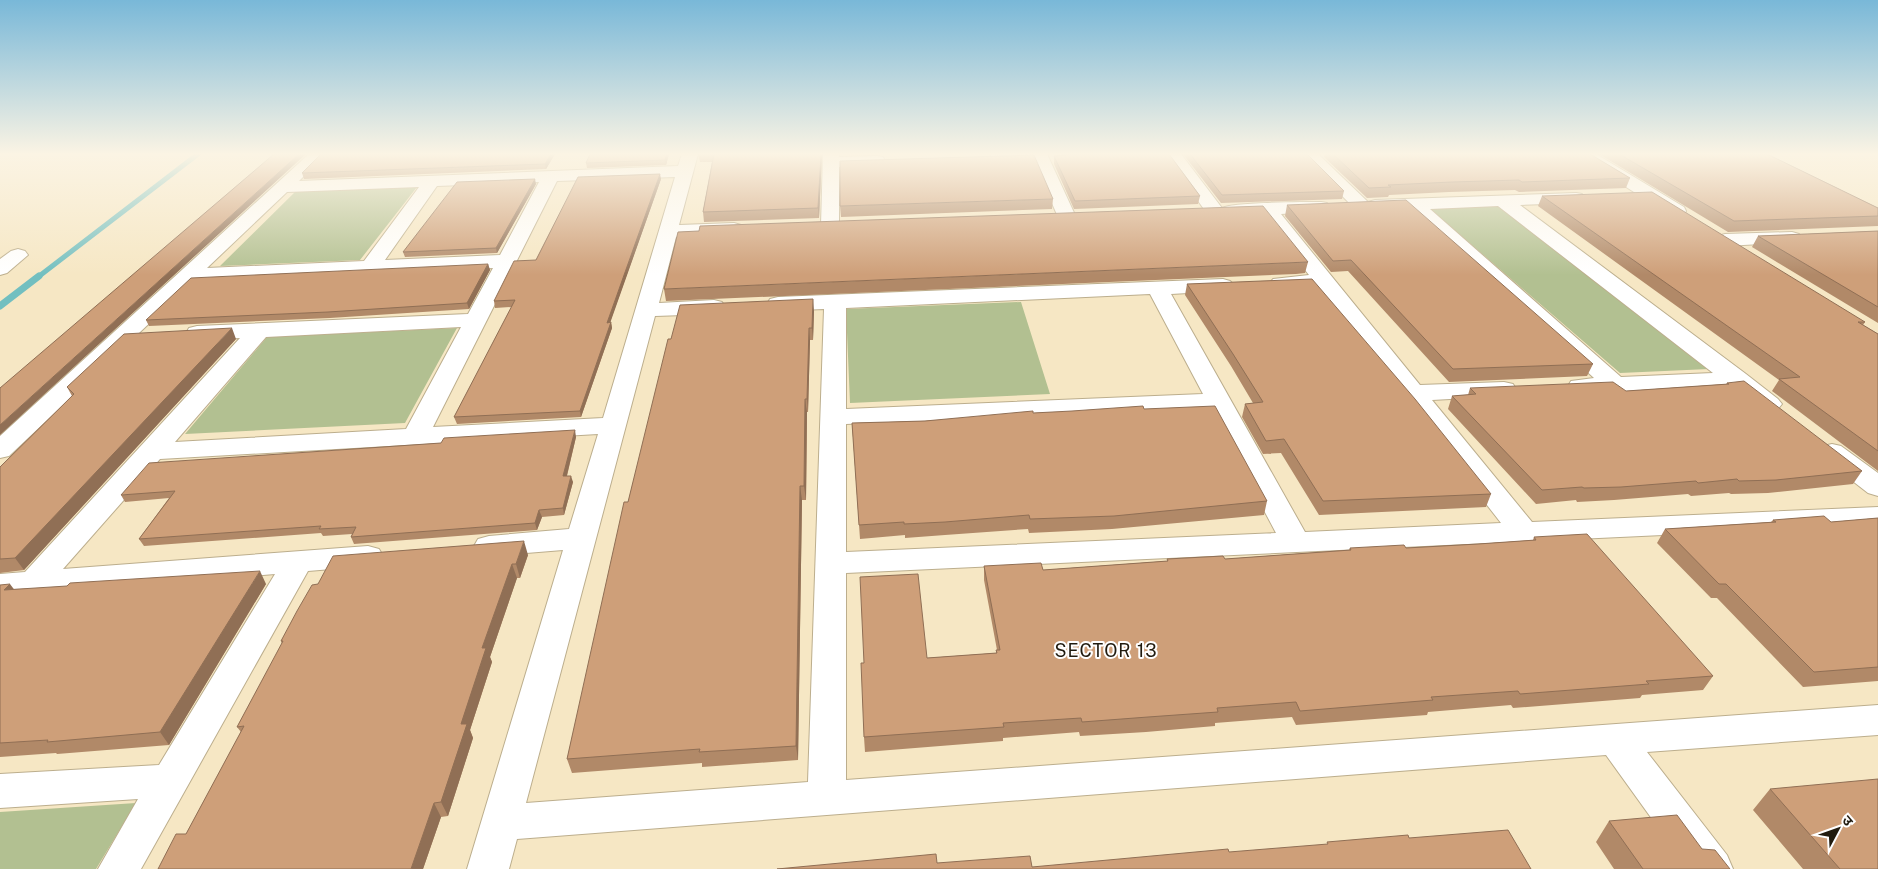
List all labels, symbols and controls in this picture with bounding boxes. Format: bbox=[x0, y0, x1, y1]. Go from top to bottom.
district label: SECTOR 13 bbox=[1054, 640, 1158, 661]
north arrow bbox=[1813, 804, 1863, 854]
text: उ bbox=[1839, 812, 1857, 829]

